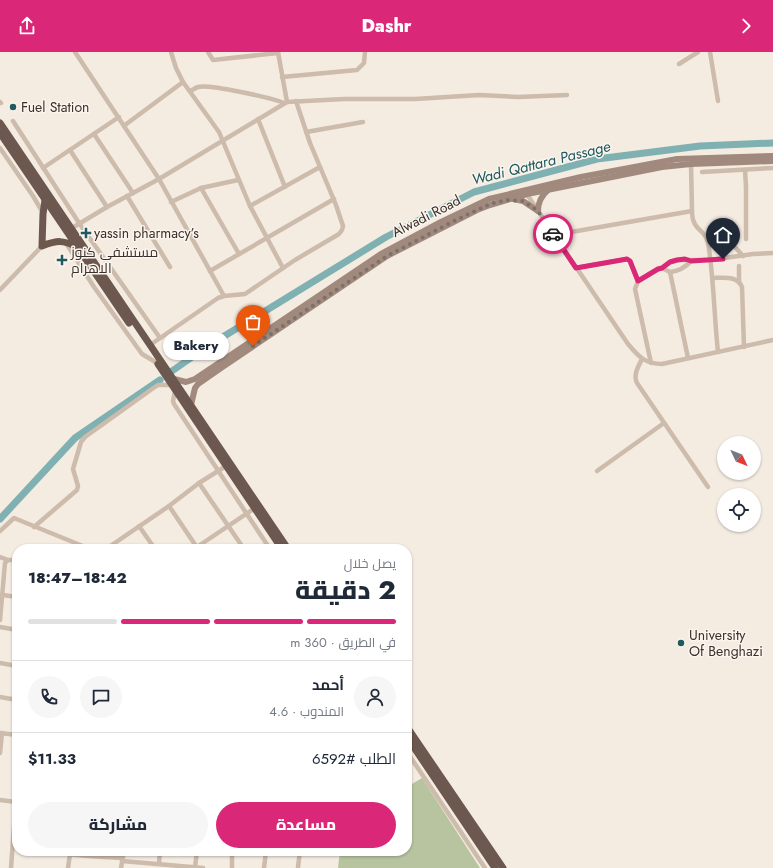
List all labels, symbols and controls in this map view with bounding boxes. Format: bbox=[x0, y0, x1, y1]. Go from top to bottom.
text: Dashr bbox=[361, 13, 412, 39]
icon: share bbox=[16, 15, 38, 37]
icon: forward bbox=[735, 15, 757, 37]
place label: Fuel Station bbox=[21, 97, 89, 117]
marker: Fuel Station bbox=[8, 102, 18, 112]
water label: Wadi Qattara Passage bbox=[469, 135, 613, 191]
street label: Alwadi Road bbox=[388, 190, 464, 242]
courier bbox=[533, 214, 573, 254]
pin bbox=[706, 218, 740, 259]
place label: yassin pharmacy’s bbox=[94, 223, 199, 243]
icon: car bbox=[542, 223, 564, 245]
icon: home bbox=[712, 224, 734, 246]
marker: yassin pharmacy’s bbox=[81, 228, 91, 238]
place label: مستشفى كنوز الاهرام bbox=[70, 242, 158, 278]
marker: مستشفى كنوز الاهرام bbox=[56, 254, 68, 266]
pin bbox=[236, 305, 270, 346]
icon: bag bbox=[242, 311, 264, 333]
callout: Bakery bbox=[163, 332, 229, 360]
text: Bakery bbox=[174, 336, 218, 355]
north arrow bbox=[717, 436, 761, 480]
map controls bbox=[717, 436, 761, 532]
button: locate bbox=[717, 488, 761, 532]
text: يصل خلال bbox=[344, 554, 396, 573]
text: 18:42–18:47 bbox=[28, 567, 127, 589]
text: 2 دقيقة bbox=[295, 571, 396, 609]
place label: University Of Benghazi bbox=[689, 625, 763, 661]
text: في الطريق · 360 m bbox=[290, 633, 396, 652]
marker: University Of Benghazi bbox=[676, 638, 686, 648]
text: أحمد bbox=[312, 674, 344, 696]
button: phone bbox=[28, 676, 70, 718]
button: chat bbox=[80, 676, 122, 718]
button: person bbox=[354, 676, 396, 718]
text: المندوب · 4.6 bbox=[269, 702, 344, 721]
text: $11.33 bbox=[28, 748, 76, 770]
text: الطلب #6592 bbox=[312, 748, 396, 770]
button: مشاركة bbox=[28, 802, 208, 848]
button: مساعدة bbox=[216, 802, 396, 848]

